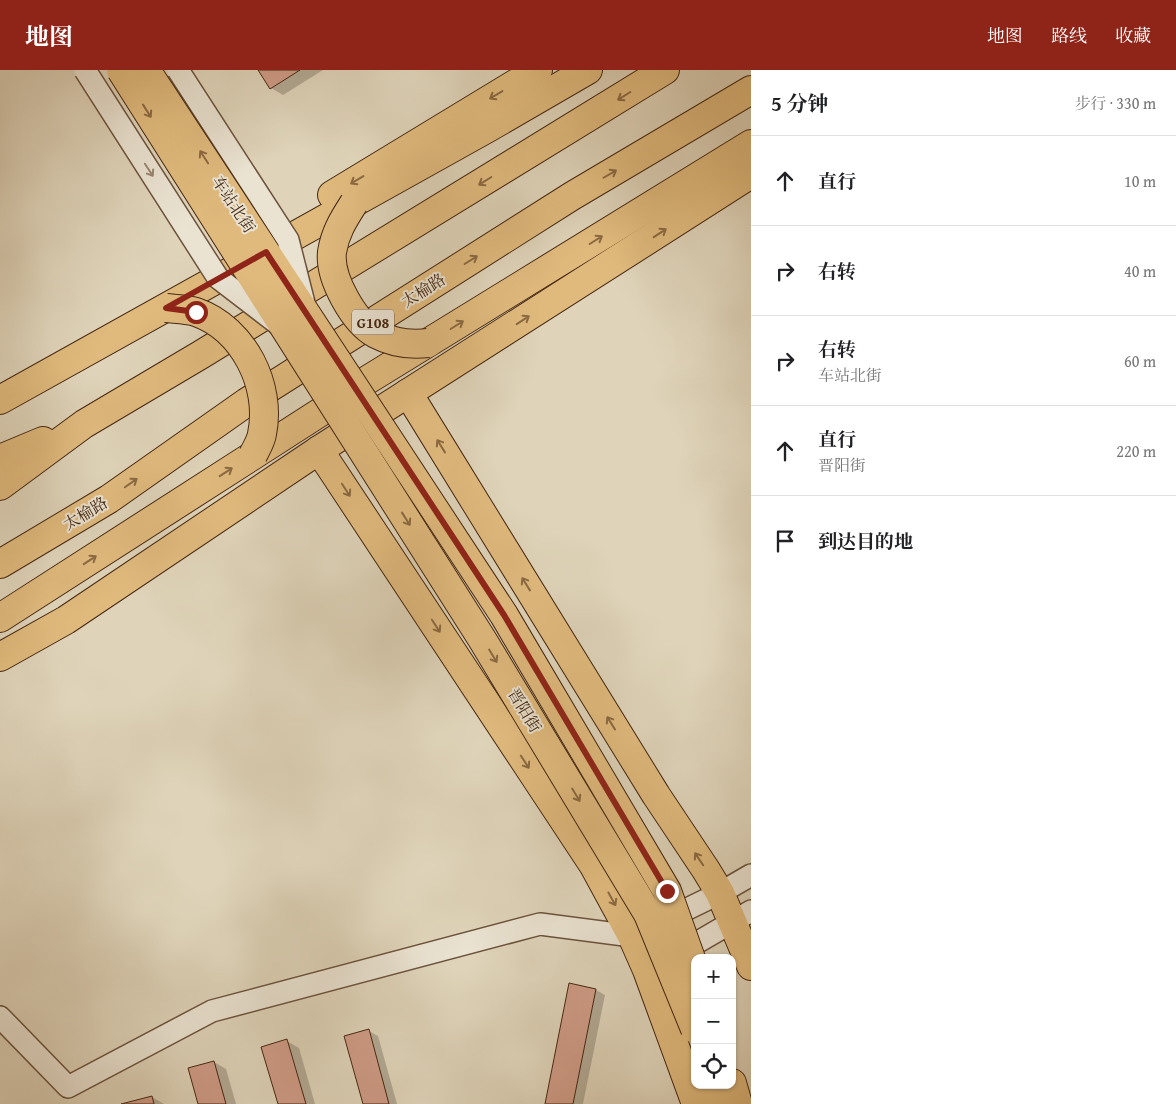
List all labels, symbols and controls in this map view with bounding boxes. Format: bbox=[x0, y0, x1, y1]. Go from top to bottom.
text: 地图 bbox=[25, 19, 73, 54]
text: 地图 bbox=[987, 22, 1023, 49]
text: 路线 bbox=[1051, 22, 1087, 49]
text: 收藏 bbox=[1115, 22, 1151, 49]
text: 5 分钟 bbox=[771, 88, 829, 119]
one-way arrow bbox=[490, 91, 504, 101]
one-way arrow bbox=[617, 91, 631, 101]
text: 步行 · 330 m bbox=[1075, 91, 1156, 115]
one-way arrow bbox=[143, 104, 153, 118]
one-way arrow bbox=[198, 151, 208, 165]
one-way arrow bbox=[144, 163, 154, 177]
icon: ahead bbox=[771, 167, 799, 195]
text: 直行 bbox=[818, 167, 856, 195]
one-way arrow bbox=[602, 169, 616, 179]
text: 10 m bbox=[1124, 169, 1156, 193]
street label: 车站北街 bbox=[207, 171, 261, 237]
one-way arrow bbox=[351, 175, 365, 185]
one-way arrow bbox=[479, 176, 493, 186]
one-way arrow bbox=[652, 227, 666, 237]
one-way arrow bbox=[588, 234, 602, 244]
one-way arrow bbox=[464, 254, 478, 264]
icon: right bbox=[771, 257, 799, 285]
text: 右转 bbox=[818, 257, 856, 285]
text: 40 m bbox=[1124, 259, 1156, 283]
street label: 太榆路 bbox=[396, 267, 450, 313]
route start bbox=[185, 301, 208, 324]
road number: G108 bbox=[352, 310, 394, 334]
one-way arrow bbox=[515, 315, 529, 325]
one-way arrow bbox=[450, 319, 464, 329]
text: 右转 bbox=[818, 335, 856, 363]
icon: right bbox=[771, 347, 799, 375]
text: 60 m bbox=[1124, 349, 1156, 373]
text: 车站北街 bbox=[818, 363, 882, 387]
text: 直行 bbox=[818, 425, 856, 453]
icon: ahead bbox=[771, 437, 799, 465]
text: 220 m bbox=[1116, 439, 1156, 463]
one-way arrow bbox=[435, 440, 445, 454]
text: 晋阳街 bbox=[818, 453, 866, 477]
one-way arrow bbox=[219, 467, 233, 477]
one-way arrow bbox=[124, 478, 138, 488]
one-way arrow bbox=[341, 483, 351, 497]
street label: 太榆路 bbox=[58, 490, 112, 536]
one-way arrow bbox=[401, 511, 411, 525]
icon: arrive bbox=[771, 527, 799, 555]
text: 到达目的地 bbox=[818, 527, 913, 555]
one-way arrow bbox=[82, 555, 96, 565]
one-way arrow bbox=[521, 578, 531, 592]
one-way arrow bbox=[431, 619, 441, 633]
one-way arrow bbox=[488, 649, 498, 663]
street label: 晋阳街 bbox=[502, 683, 548, 737]
one-way arrow bbox=[606, 716, 616, 730]
one-way arrow bbox=[521, 754, 531, 768]
one-way arrow bbox=[572, 788, 582, 802]
one-way arrow bbox=[694, 853, 704, 867]
route end bbox=[656, 880, 679, 903]
one-way arrow bbox=[608, 891, 617, 906]
map controls bbox=[691, 954, 736, 1089]
button: + bbox=[691, 954, 736, 999]
button: − bbox=[691, 999, 736, 1044]
button: locate bbox=[691, 1044, 736, 1089]

